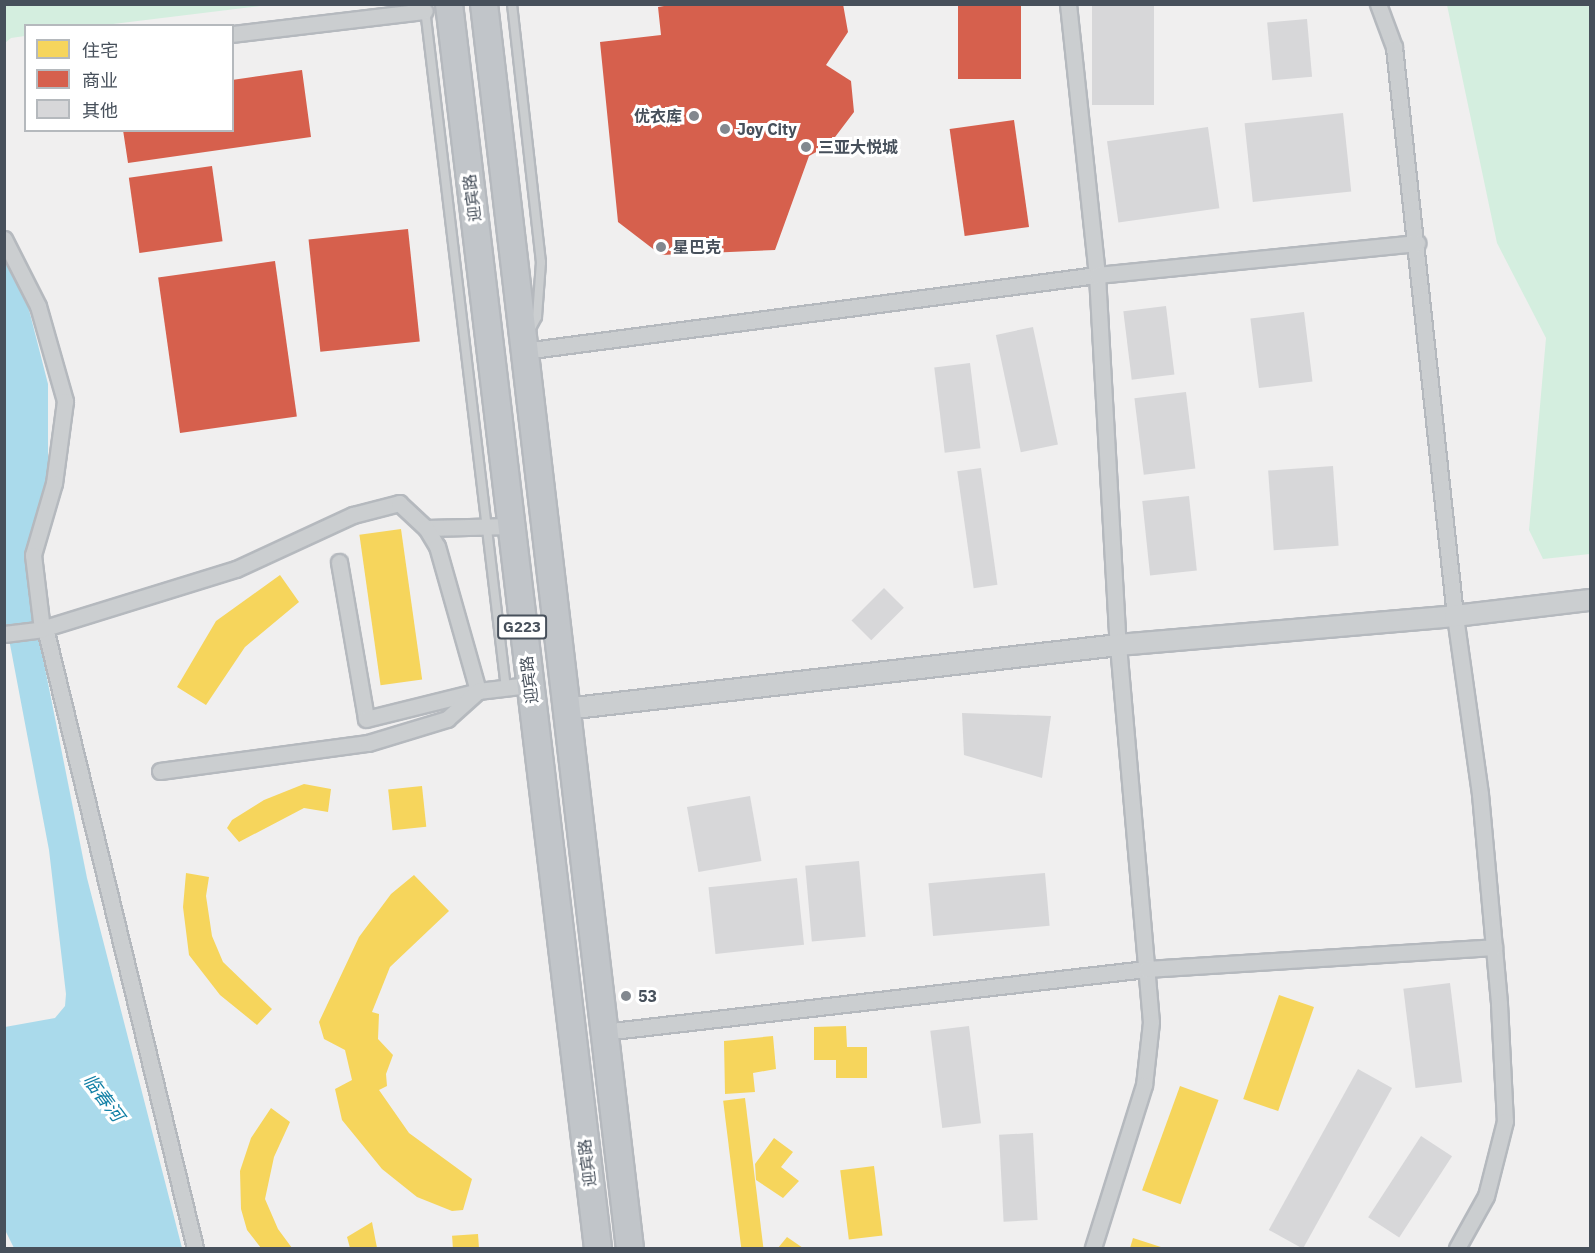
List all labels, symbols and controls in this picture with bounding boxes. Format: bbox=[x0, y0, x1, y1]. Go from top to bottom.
legend bbox=[24, 24, 234, 132]
text: 住宅 bbox=[82, 39, 118, 62]
text: 商业 bbox=[82, 69, 118, 92]
text: 其他 bbox=[82, 99, 118, 122]
place label: 优衣库 bbox=[634, 106, 682, 126]
marker: 优衣库 bbox=[687, 109, 701, 123]
place label: Joy City bbox=[737, 119, 797, 139]
marker: Joy City bbox=[718, 122, 732, 136]
place label: 三亚大悦城 bbox=[818, 137, 898, 157]
marker: 三亚大悦城 bbox=[799, 140, 813, 154]
street label: 迎宾路 bbox=[460, 173, 484, 223]
place label: 星巴克 bbox=[673, 237, 721, 257]
marker: 星巴克 bbox=[654, 240, 668, 254]
road number: G223 bbox=[496, 615, 548, 639]
street label: 迎宾路 bbox=[517, 655, 541, 705]
place label: 53 bbox=[638, 986, 657, 1006]
marker: 53 bbox=[619, 989, 633, 1003]
water label: 临春河 bbox=[78, 1070, 128, 1126]
street label: 迎宾路 bbox=[575, 1138, 599, 1188]

